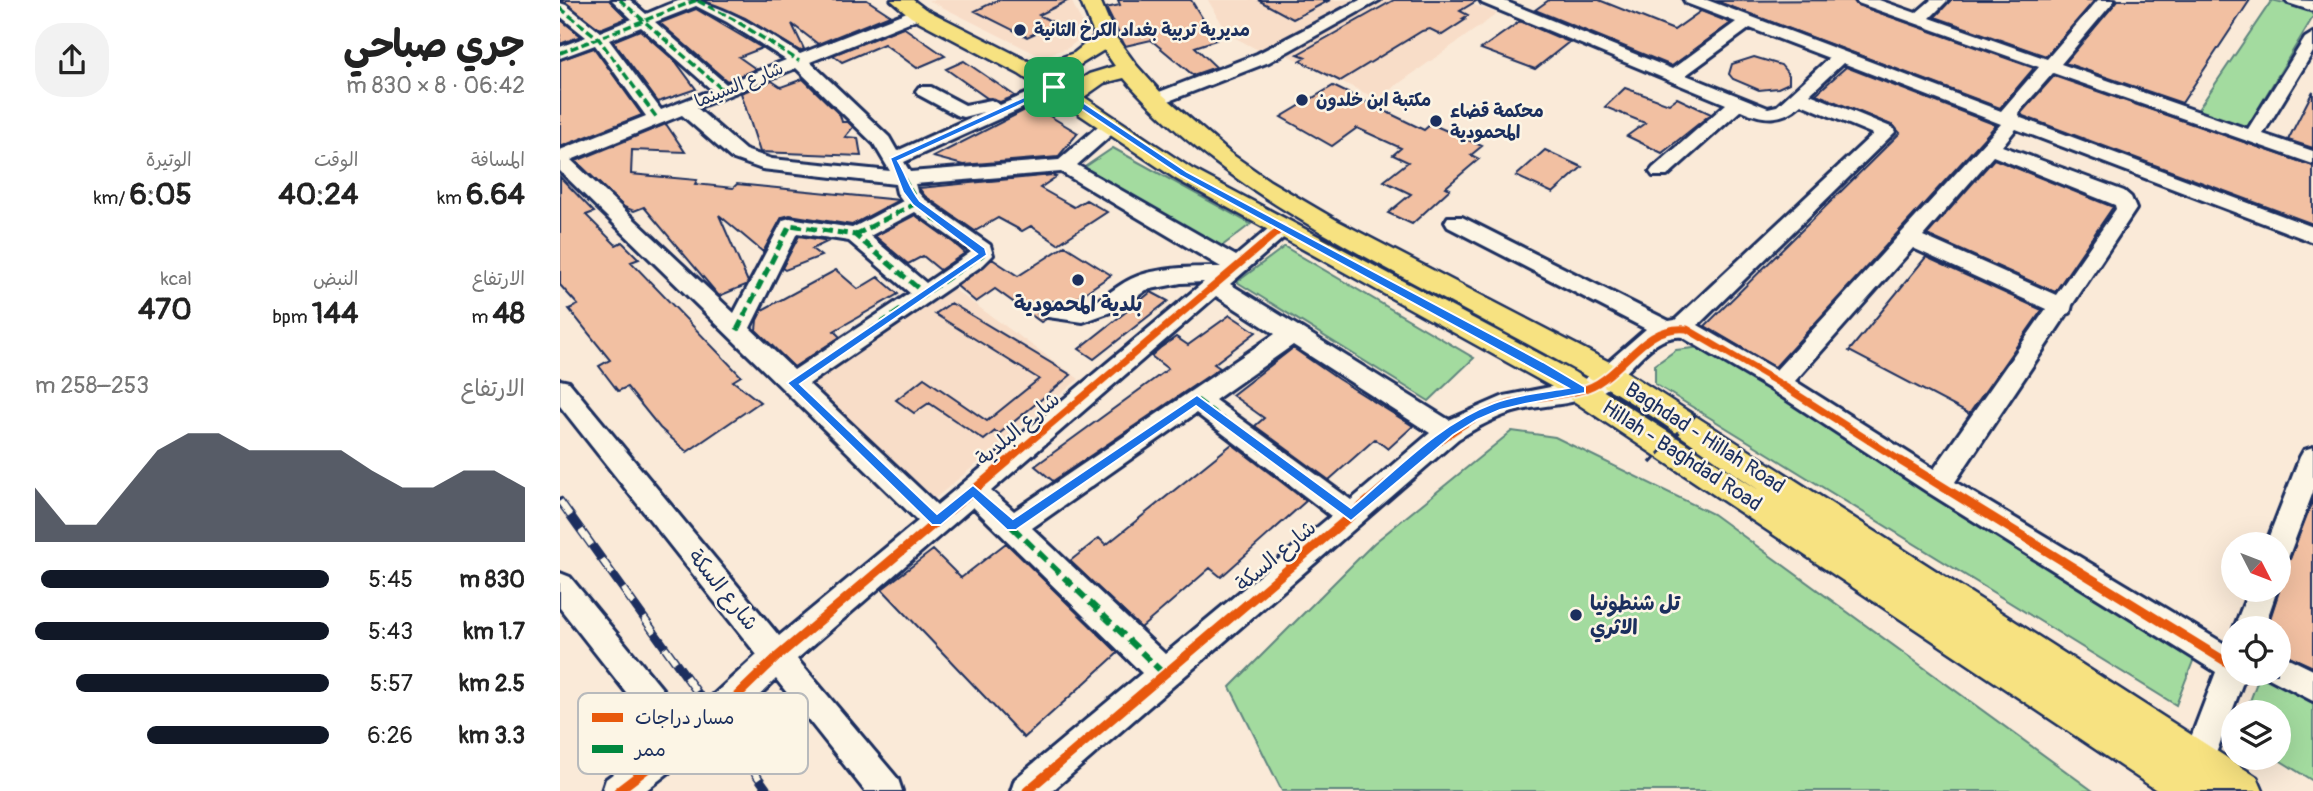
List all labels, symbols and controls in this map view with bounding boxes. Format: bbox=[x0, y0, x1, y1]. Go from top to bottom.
place label: مديرية تربية بغداد الكرخ الثانية bbox=[1034, 19, 1250, 42]
text: جري صباحي bbox=[343, 21, 525, 69]
marker: مديرية تربية بغداد الكرخ الثانية bbox=[1012, 22, 1028, 38]
button: share bbox=[35, 23, 109, 97]
street label: شارع السينما bbox=[691, 57, 787, 113]
pin bbox=[1024, 57, 1084, 117]
icon: arrive bbox=[1035, 68, 1073, 106]
text: 06:42 · 8 × 830 m bbox=[346, 71, 525, 100]
place label: مكتبة ابن خلدون bbox=[1316, 89, 1431, 112]
marker: مكتبة ابن خلدون bbox=[1294, 92, 1310, 108]
place label: محكمة قضاء المحمودية bbox=[1450, 100, 1544, 144]
marker: محكمة قضاء المحمودية bbox=[1428, 113, 1444, 129]
text: الوتيرة bbox=[146, 148, 192, 172]
text: الوقت bbox=[314, 148, 358, 172]
text: المسافة bbox=[471, 148, 525, 172]
text: 6:05 bbox=[129, 176, 192, 213]
text: 40:24 bbox=[278, 176, 358, 213]
text: 6.64 bbox=[466, 176, 525, 213]
text: /km bbox=[94, 186, 129, 210]
text: km bbox=[437, 186, 466, 210]
text: kcal bbox=[161, 267, 192, 291]
text: النبض bbox=[313, 267, 358, 291]
text: الارتفاع bbox=[472, 267, 525, 291]
marker: بلدية المحمودية bbox=[1070, 272, 1086, 288]
text: 470 bbox=[138, 291, 192, 328]
place label: بلدية المحمودية bbox=[1014, 291, 1142, 318]
text: 144 bbox=[312, 295, 358, 332]
text: 48 bbox=[492, 295, 525, 332]
text: bpm bbox=[273, 305, 312, 329]
text: m bbox=[471, 305, 492, 329]
text: 253–258 m bbox=[35, 371, 149, 400]
text: الارتفاع bbox=[461, 374, 525, 403]
street label: Baghdad - Hillah Road bbox=[1620, 376, 1790, 500]
street label: شارع البلدية bbox=[970, 386, 1066, 473]
street label: Hillah - Baghdad Road bbox=[1597, 394, 1767, 518]
street label: شارع السكة bbox=[1230, 514, 1322, 598]
north arrow bbox=[2221, 532, 2291, 602]
map controls bbox=[2221, 532, 2291, 770]
street label: شارع السكة bbox=[681, 544, 764, 637]
text: 5:45 bbox=[369, 565, 413, 594]
text: 830 m bbox=[459, 565, 525, 594]
place label: تل شنطونيا الاثري bbox=[1590, 590, 1681, 643]
marker: تل شنطونيا الاثري bbox=[1568, 607, 1584, 623]
button: locate bbox=[2221, 616, 2291, 686]
text: 5:43 bbox=[368, 617, 413, 646]
text: 1.7 km bbox=[464, 617, 525, 646]
text: 5:57 bbox=[370, 669, 413, 698]
text: 2.5 km bbox=[460, 669, 525, 698]
legend bbox=[578, 693, 808, 774]
button: layers bbox=[2221, 700, 2291, 770]
text: مسار دراجات bbox=[635, 706, 735, 730]
text: 6:26 bbox=[367, 721, 413, 750]
text: 3.3 km bbox=[459, 721, 525, 750]
text: ممر bbox=[633, 738, 666, 762]

